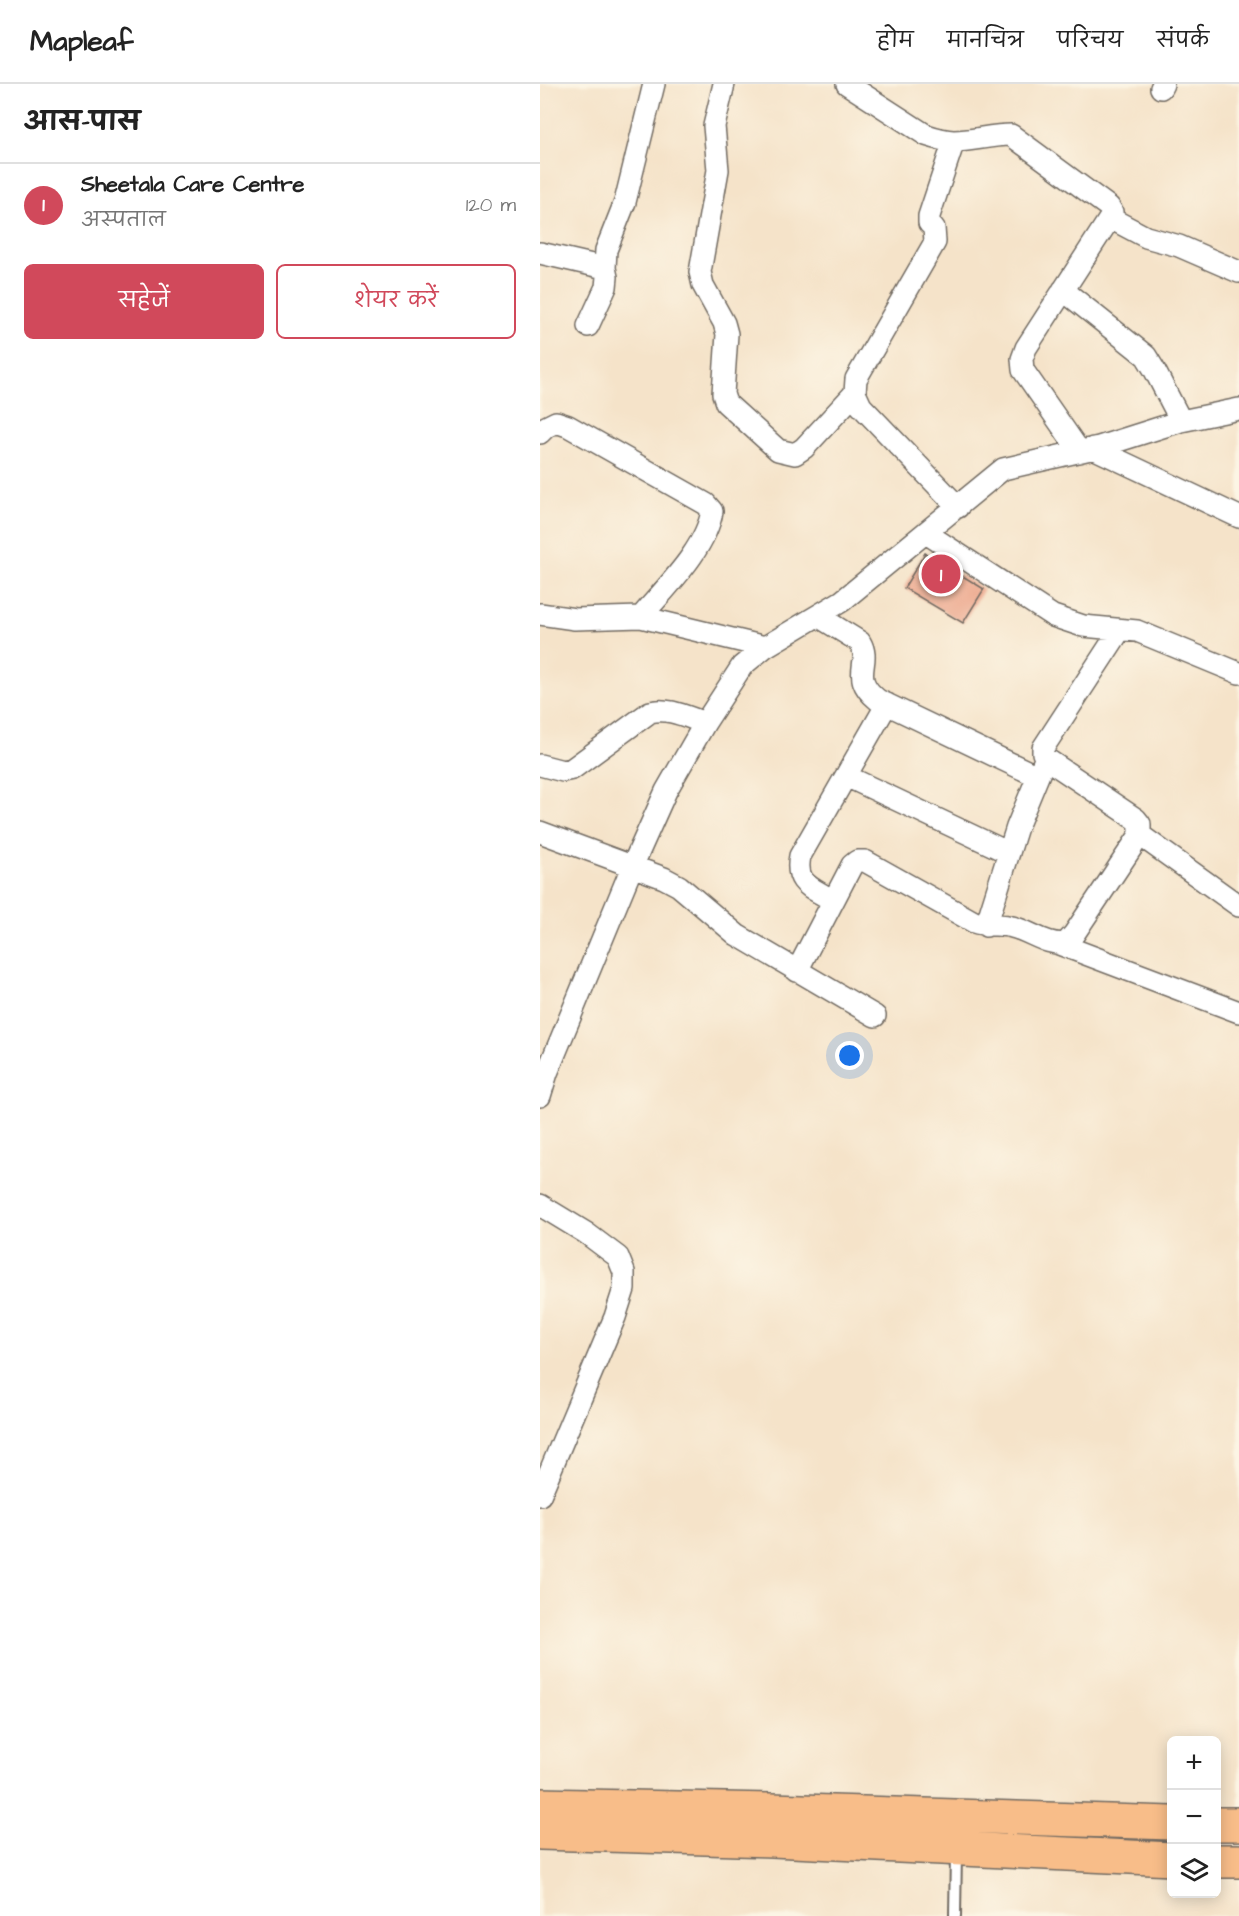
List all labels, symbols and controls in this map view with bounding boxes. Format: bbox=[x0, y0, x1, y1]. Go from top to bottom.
text: Mapleaf bbox=[30, 22, 133, 61]
text: होम bbox=[877, 26, 914, 55]
text: मानचित्र bbox=[947, 26, 1024, 55]
text: परिचय bbox=[1057, 26, 1123, 55]
text: संपर्क bbox=[1156, 26, 1209, 55]
text: आस-पास bbox=[24, 104, 140, 140]
text: Sheetala Care Centre bbox=[81, 169, 304, 200]
text: 1 bbox=[42, 191, 45, 219]
text: 120 m bbox=[466, 191, 516, 219]
text: अस्पताल bbox=[81, 206, 166, 234]
button: सहेजें bbox=[24, 264, 264, 339]
button: शेयर करें bbox=[276, 264, 516, 339]
pin: 1 bbox=[922, 552, 960, 596]
your location bbox=[835, 1041, 864, 1070]
map controls bbox=[1167, 1736, 1221, 1898]
button: + bbox=[1167, 1736, 1221, 1790]
button: − bbox=[1167, 1790, 1221, 1844]
button: layers bbox=[1167, 1844, 1221, 1898]

